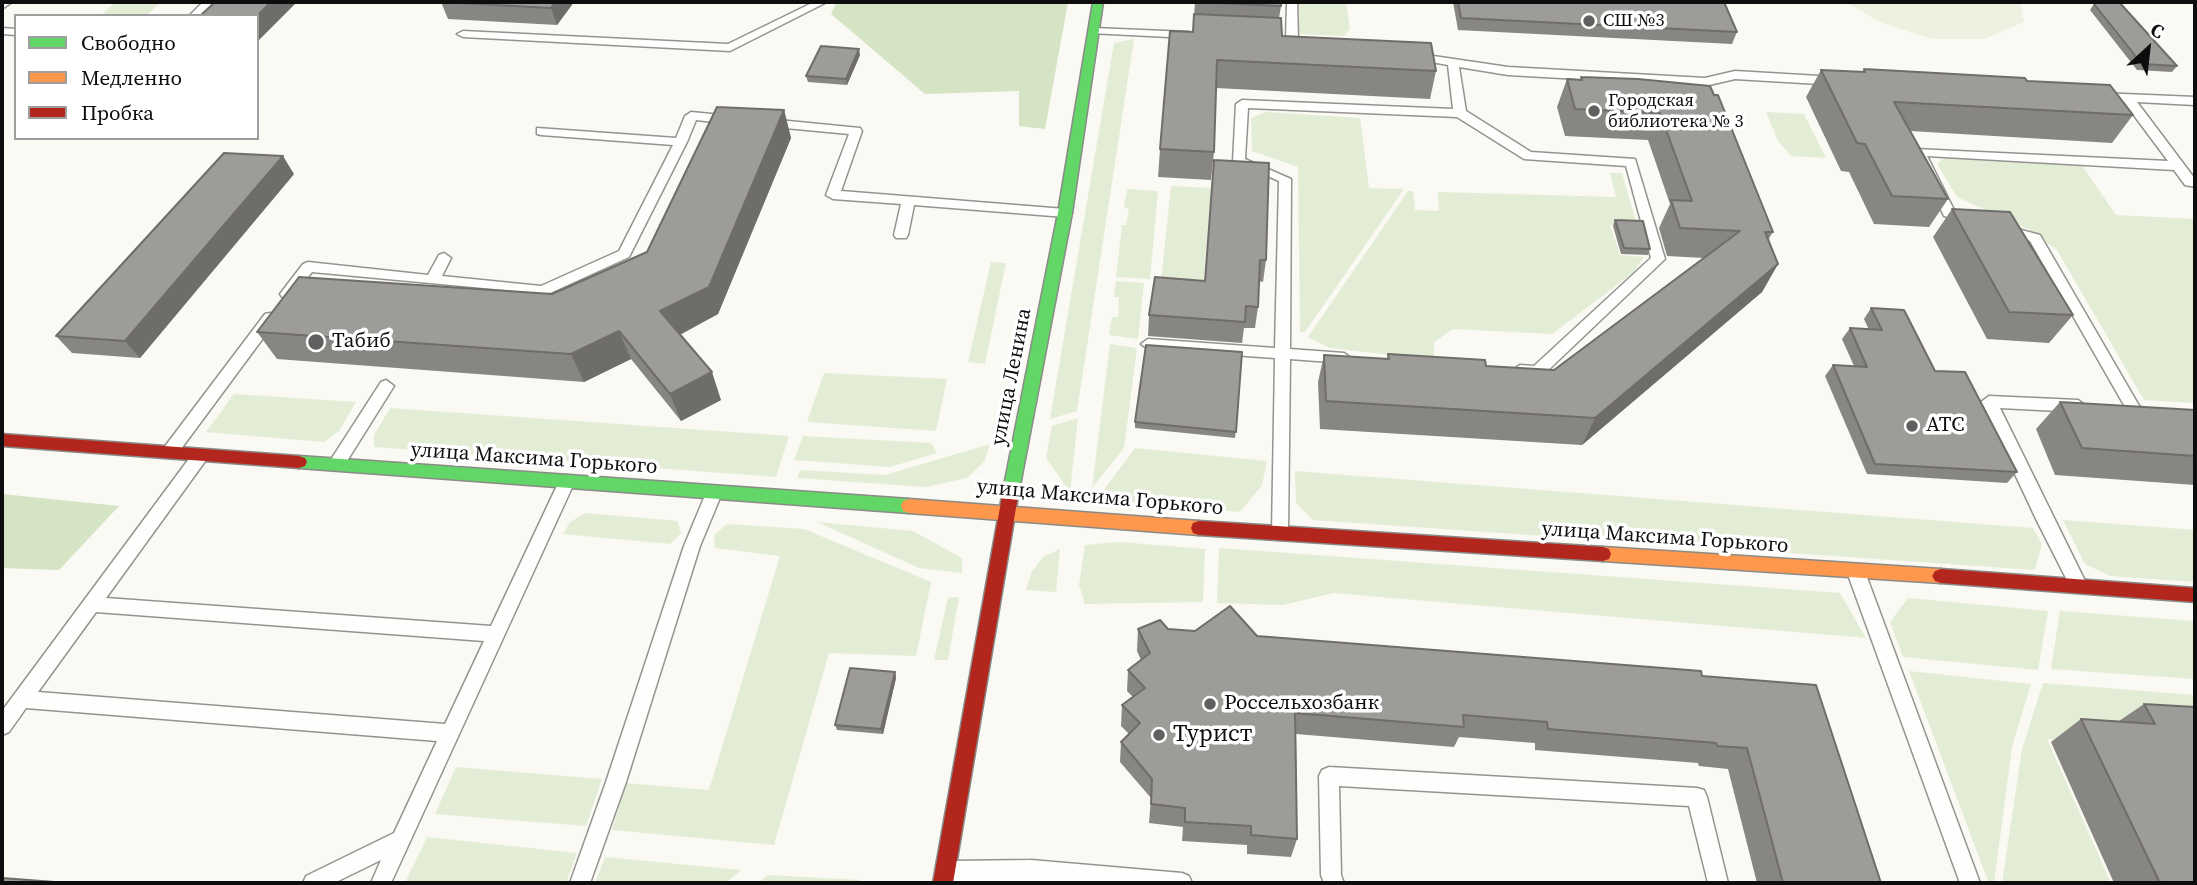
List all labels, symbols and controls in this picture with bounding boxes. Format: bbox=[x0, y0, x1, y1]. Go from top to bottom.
place label: СШ №3 bbox=[1603, 10, 1664, 32]
marker: СШ №3 bbox=[1581, 13, 1597, 29]
legend bbox=[14, 14, 259, 140]
north arrow bbox=[2113, 14, 2183, 84]
text: С bbox=[2146, 16, 2169, 45]
text: Свободно bbox=[81, 28, 176, 57]
text: Медленно bbox=[81, 63, 182, 92]
place label: Городская библиотека № 3 bbox=[1608, 90, 1743, 132]
text: Пробка bbox=[81, 98, 154, 127]
marker: Городская библиотека № 3 bbox=[1586, 103, 1602, 119]
street label: улица Ленина bbox=[986, 306, 1038, 448]
place label: Табиб bbox=[332, 329, 391, 355]
marker: Табиб bbox=[306, 332, 326, 352]
place label: АТС bbox=[1926, 413, 1964, 439]
marker: АТС bbox=[1904, 418, 1920, 434]
street label: улица Максима Горького bbox=[410, 438, 658, 480]
street label: улица Максима Горького bbox=[976, 475, 1224, 521]
street label: улица Максима Горького bbox=[1541, 517, 1789, 559]
place label: Россельхозбанк bbox=[1224, 691, 1379, 717]
marker: Россельхозбанк bbox=[1202, 696, 1218, 712]
place label: Турист bbox=[1173, 721, 1252, 749]
marker: Турист bbox=[1151, 727, 1167, 743]

